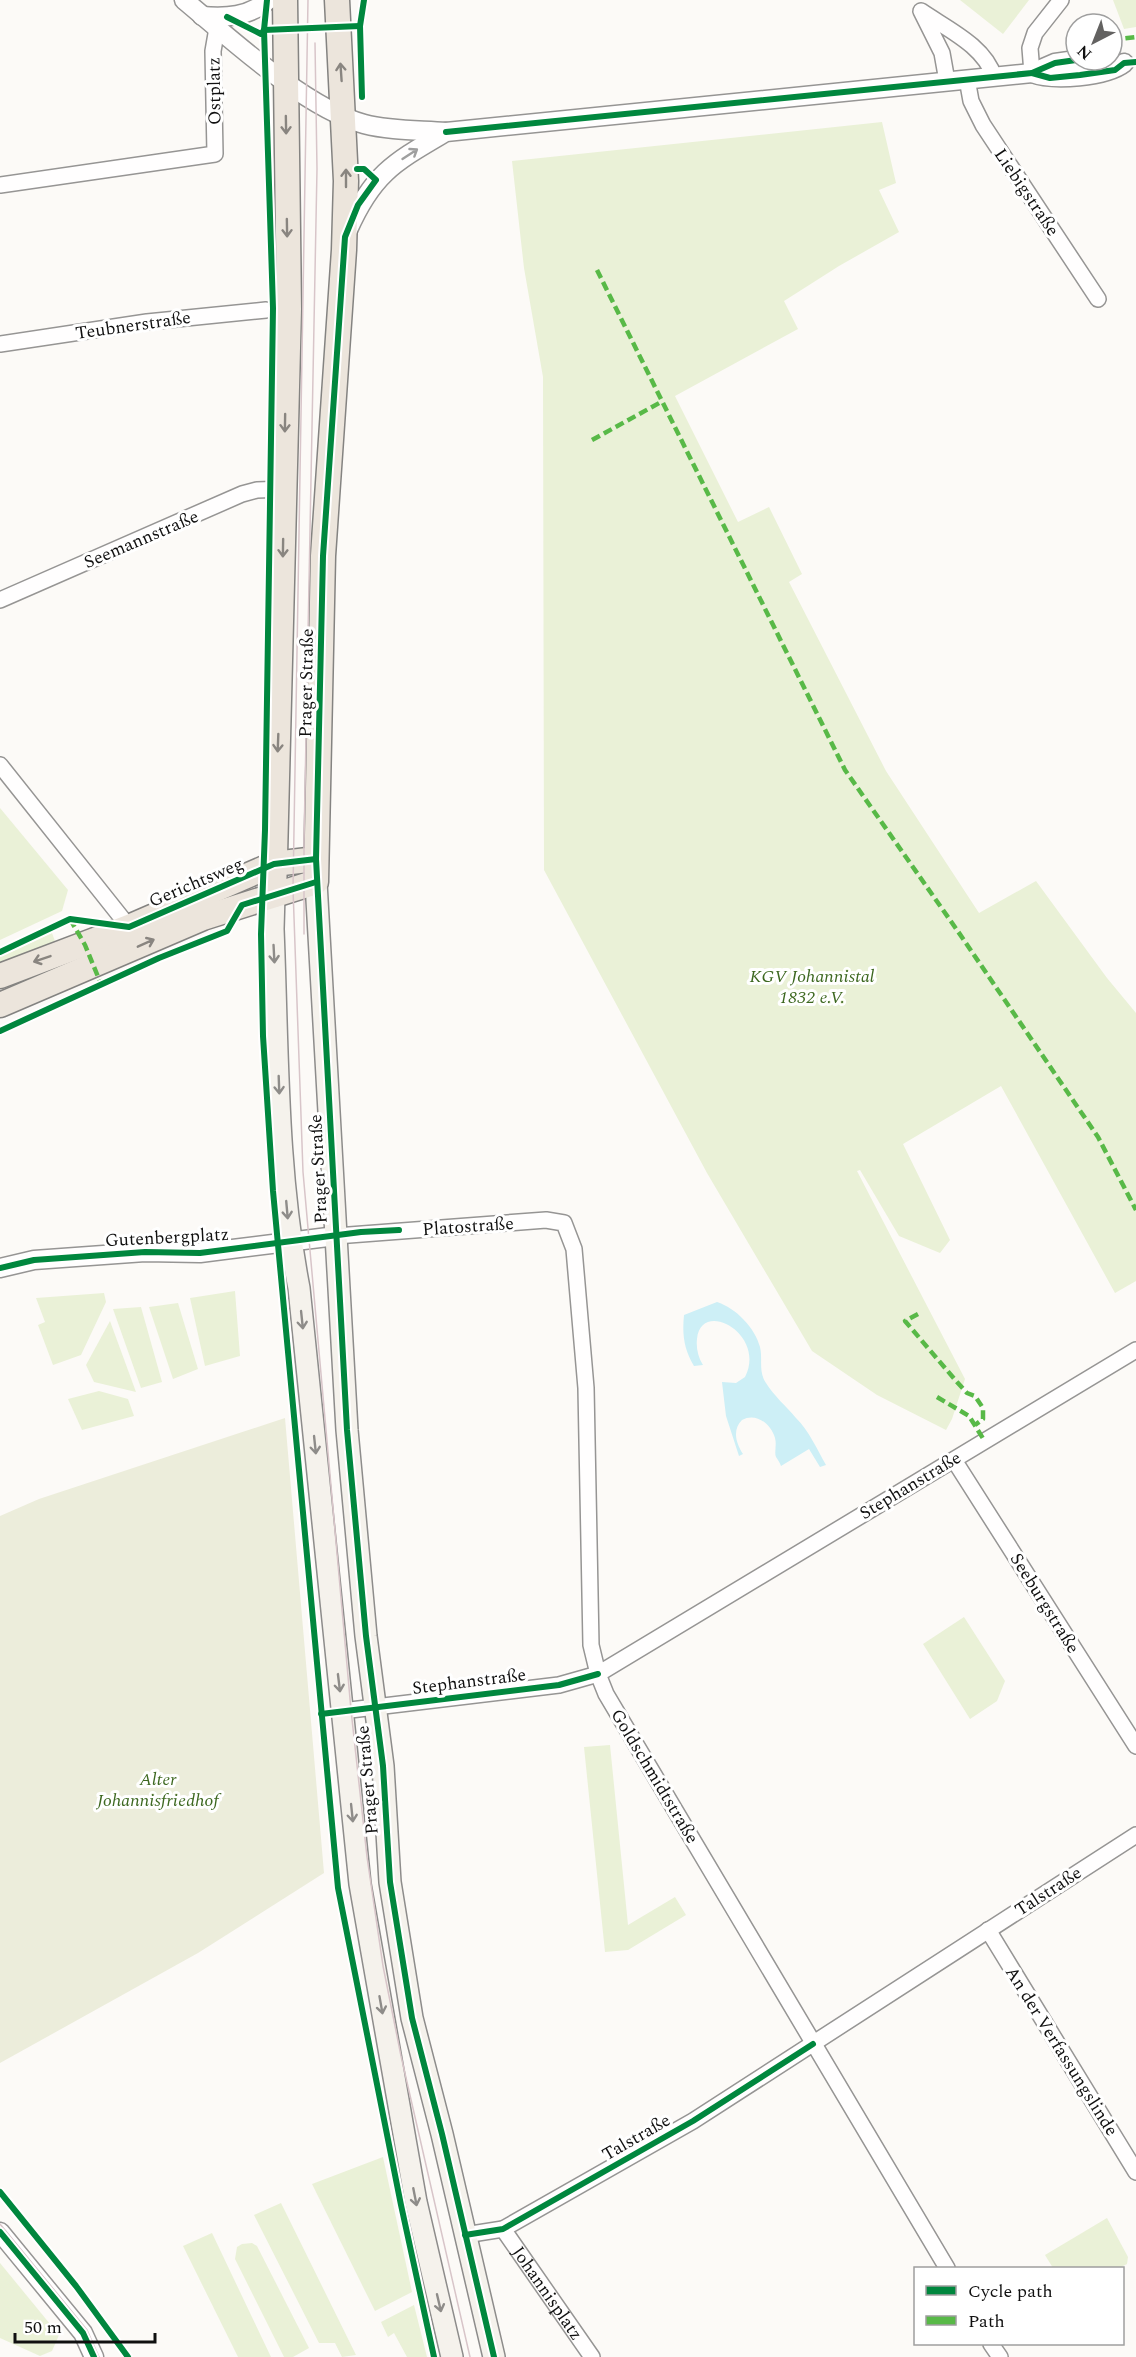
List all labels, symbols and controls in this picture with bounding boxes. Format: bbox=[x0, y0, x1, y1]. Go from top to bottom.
north arrow bbox=[1064, 12, 1124, 72]
text: N bbox=[1072, 39, 1098, 66]
street label: Ostplatz bbox=[200, 57, 229, 125]
one-way arrow bbox=[335, 62, 346, 82]
one-way arrow bbox=[280, 115, 291, 135]
street label: Liebigstraße bbox=[987, 143, 1066, 242]
one-way arrow bbox=[401, 148, 418, 160]
one-way arrow bbox=[340, 169, 352, 189]
one-way arrow bbox=[282, 217, 293, 237]
street label: Teubnerstraße bbox=[74, 304, 193, 347]
one-way arrow bbox=[280, 412, 291, 432]
street label: Seemannstraße bbox=[80, 503, 203, 576]
one-way arrow bbox=[277, 537, 289, 557]
street label: Prager Straße bbox=[292, 628, 321, 738]
one-way arrow bbox=[272, 732, 283, 752]
street label: Gerichtsweg bbox=[145, 850, 248, 915]
one-way arrow bbox=[137, 937, 155, 948]
one-way arrow bbox=[268, 943, 279, 963]
one-way arrow bbox=[33, 955, 52, 966]
park label: KGV Johannistal 1832 e.V. bbox=[750, 963, 875, 1011]
one-way arrow bbox=[274, 1075, 285, 1095]
street label: Prager Straße bbox=[302, 1114, 335, 1224]
one-way arrow bbox=[282, 1200, 293, 1220]
street label: Platostraße bbox=[421, 1210, 515, 1243]
street label: Gutenbergplatz bbox=[104, 1221, 230, 1254]
one-way arrow bbox=[297, 1310, 308, 1330]
one-way arrow bbox=[310, 1435, 321, 1455]
street label: Stephanstraße bbox=[854, 1444, 966, 1526]
street label: Seeburgstraße bbox=[1003, 1548, 1086, 1659]
street label: Stephanstraße bbox=[411, 1661, 528, 1702]
one-way arrow bbox=[334, 1672, 345, 1692]
street label: Goldschmidtstraße bbox=[604, 1704, 706, 1849]
street label: Prager Straße bbox=[349, 1724, 386, 1836]
park label: Alter Johannisfriedhof bbox=[95, 1766, 222, 1814]
one-way arrow bbox=[347, 1802, 358, 1822]
street label: Talstraße bbox=[1009, 1860, 1087, 1923]
street label: An der Verfassungslinde bbox=[998, 1961, 1125, 2141]
one-way arrow bbox=[376, 1995, 387, 2015]
street label: Talstraße bbox=[597, 2107, 676, 2168]
one-way arrow bbox=[410, 2187, 421, 2207]
street label: Johannisplatz bbox=[505, 2241, 589, 2346]
legend bbox=[914, 2267, 1124, 2345]
text: Cycle path bbox=[968, 2278, 1053, 2305]
one-way arrow bbox=[434, 2293, 446, 2312]
scale bar bbox=[15, 2306, 154, 2344]
text: Path bbox=[968, 2308, 1005, 2335]
text: 50 m bbox=[24, 2314, 62, 2341]

